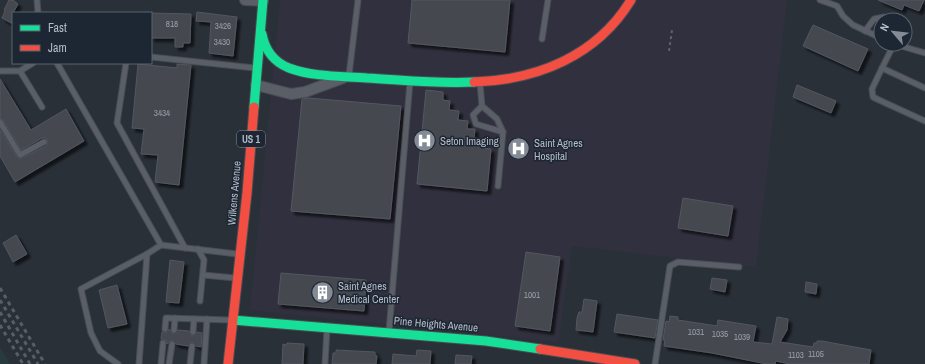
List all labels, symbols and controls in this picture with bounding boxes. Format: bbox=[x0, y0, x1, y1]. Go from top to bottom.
legend bbox=[12, 12, 152, 64]
north arrow bbox=[873, 12, 913, 52]
house number: 818 bbox=[166, 18, 178, 30]
text: Fast bbox=[48, 20, 67, 36]
house number: 3426 bbox=[215, 20, 231, 32]
text: N bbox=[876, 21, 892, 33]
house number: 3430 bbox=[214, 36, 230, 48]
text: Jam bbox=[48, 40, 67, 56]
house number: 3434 bbox=[154, 107, 170, 119]
hospital icon: Seton Imaging bbox=[412, 128, 438, 154]
road number: US 1 bbox=[237, 131, 265, 147]
place label: Seton Imaging bbox=[440, 134, 499, 148]
hospital icon: Saint Agnes Hospital bbox=[505, 136, 531, 162]
place label: Saint Agnes Hospital bbox=[534, 136, 583, 163]
street label: Wilkens Avenue bbox=[224, 160, 244, 226]
building icon: Saint Agnes Medical Center bbox=[309, 279, 335, 305]
place label: Saint Agnes Medical Center bbox=[338, 279, 399, 306]
house number: 1001 bbox=[524, 289, 540, 301]
street label: Pine Heights Avenue bbox=[393, 313, 479, 335]
house number: 1031 bbox=[688, 326, 704, 338]
house number: 1035 bbox=[712, 328, 728, 340]
house number: 1039 bbox=[734, 331, 750, 343]
house number: 1105 bbox=[808, 348, 824, 360]
house number: 1103 bbox=[788, 349, 804, 361]

